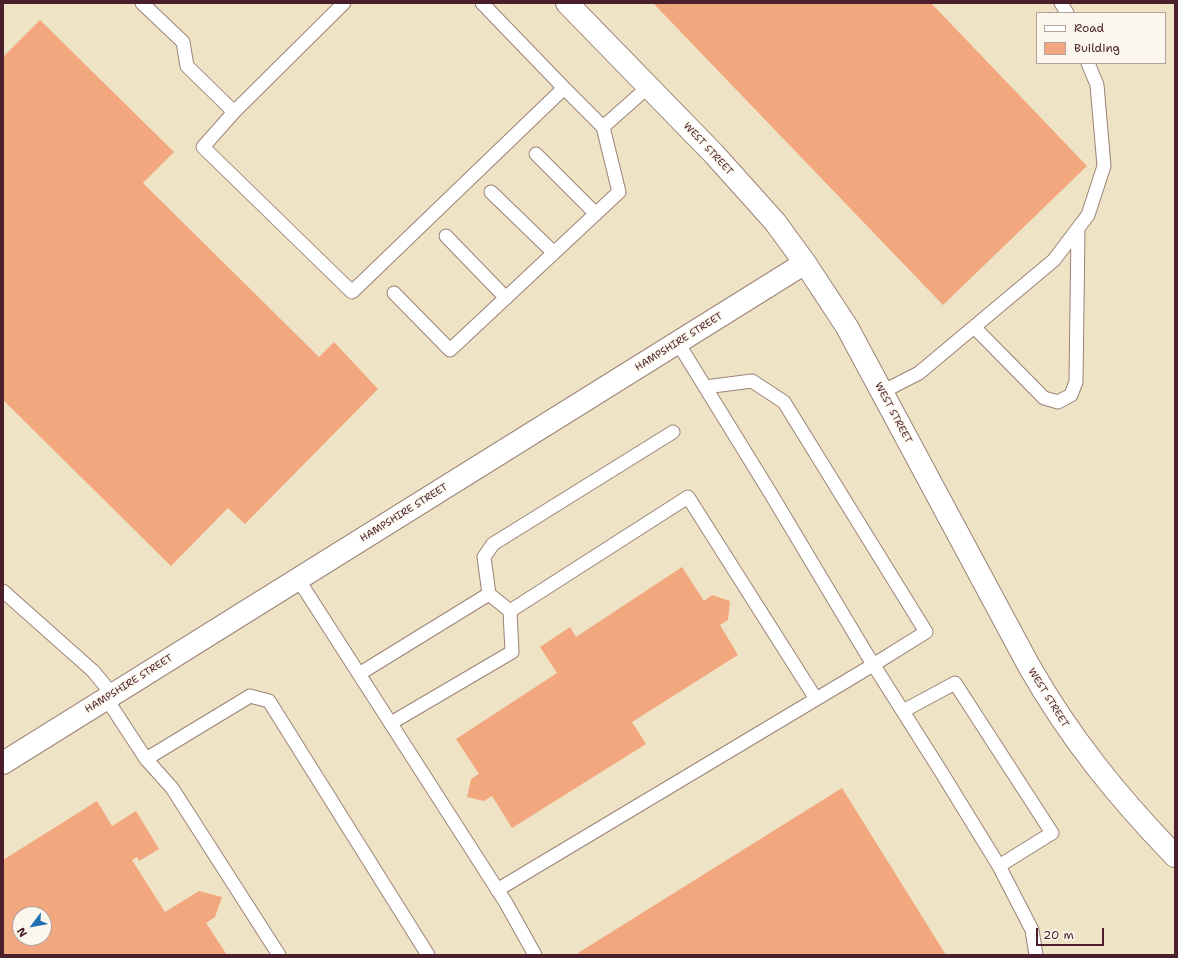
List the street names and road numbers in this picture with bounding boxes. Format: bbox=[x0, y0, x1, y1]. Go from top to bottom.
street label: WEST STREET bbox=[681, 120, 735, 178]
street label: HAMPSHIRE STREET bbox=[633, 310, 725, 374]
street label: WEST STREET bbox=[872, 380, 914, 446]
street label: HAMPSHIRE STREET bbox=[358, 481, 450, 545]
street label: HAMPSHIRE STREET bbox=[83, 652, 175, 716]
street label: WEST STREET bbox=[1025, 666, 1071, 730]

